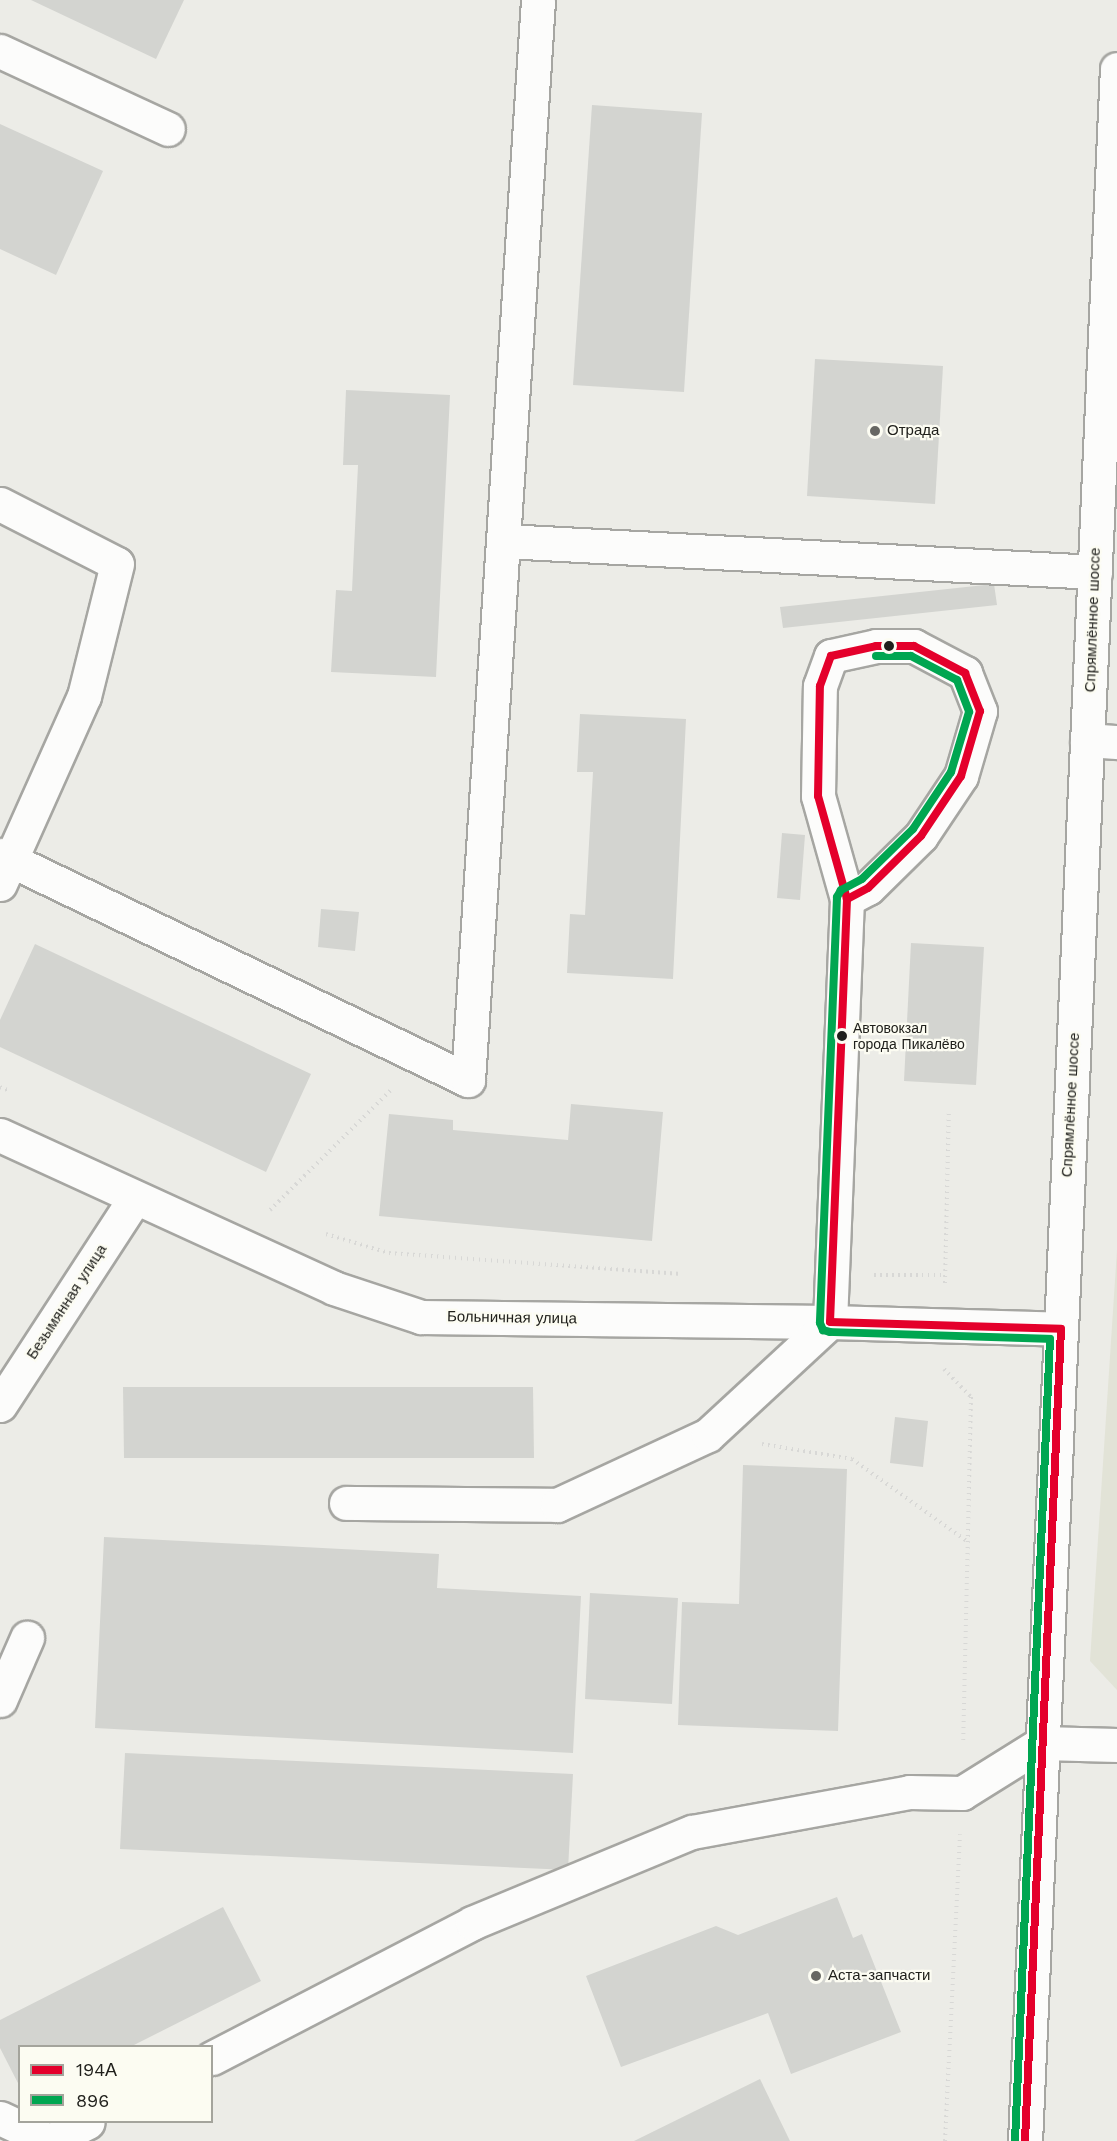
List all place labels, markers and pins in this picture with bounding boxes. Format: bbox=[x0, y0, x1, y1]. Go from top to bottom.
place label: Отрада bbox=[887, 422, 939, 440]
marker: Отрада bbox=[868, 424, 882, 438]
unlabelled marker bbox=[883, 640, 895, 652]
place label: Автовокзал города Пикалёво bbox=[853, 1020, 965, 1052]
marker: Автовокзал города Пикалёво bbox=[836, 1030, 848, 1042]
place label: Аста-запчасти bbox=[828, 1967, 930, 1985]
marker: Аста-запчасти bbox=[809, 1969, 823, 1983]

